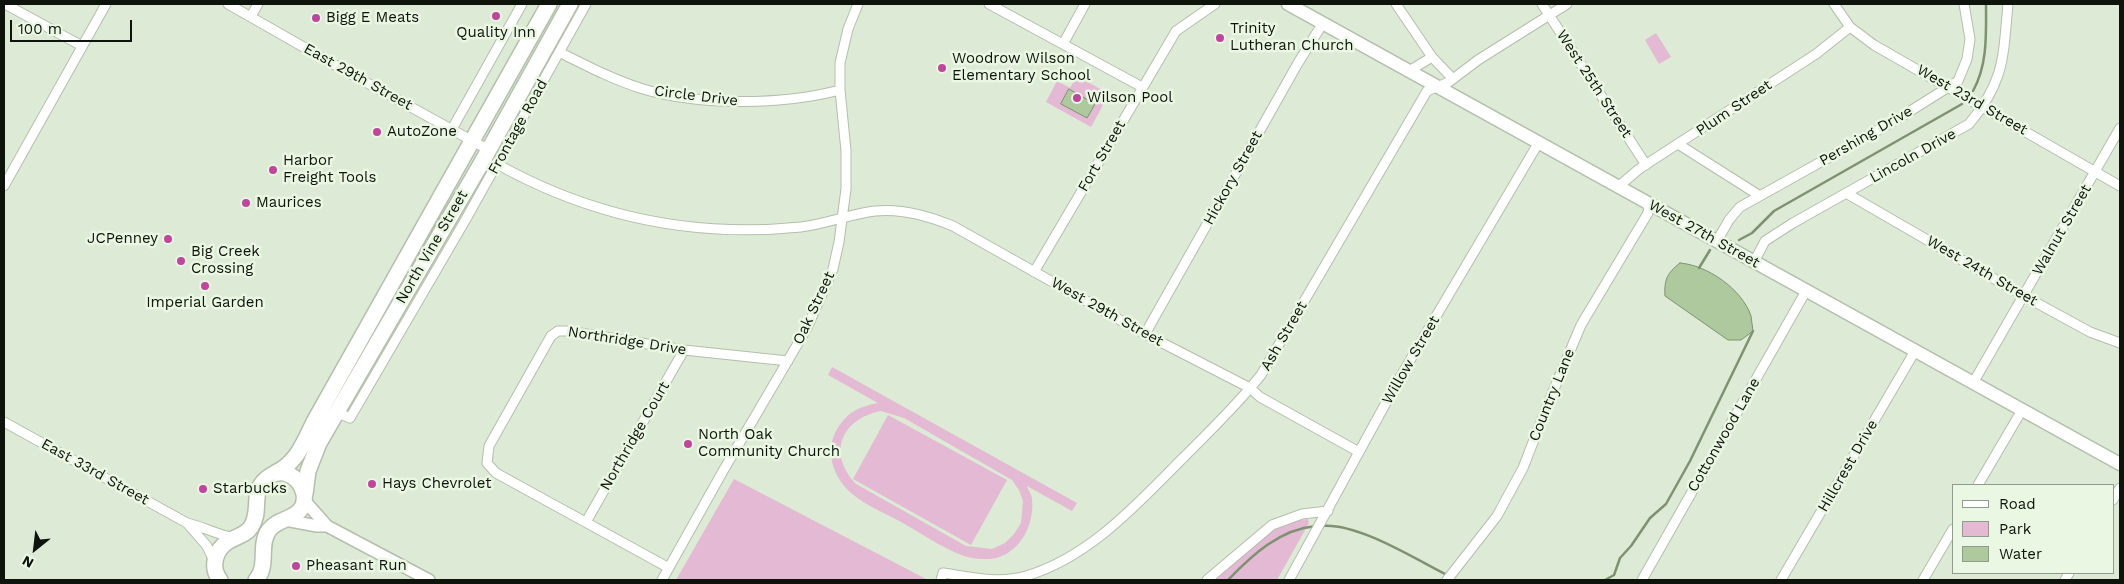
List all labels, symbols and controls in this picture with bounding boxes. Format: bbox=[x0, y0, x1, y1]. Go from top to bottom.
place label: Bigg E Meats bbox=[326, 9, 419, 27]
scale bar bbox=[12, 10, 135, 42]
marker: Quality Inn bbox=[490, 10, 502, 22]
marker: Bigg E Meats bbox=[310, 12, 322, 24]
text: 100 m bbox=[18, 20, 62, 38]
place label: Trinity Lutheran Church bbox=[1230, 20, 1353, 55]
place label: Quality Inn bbox=[456, 24, 536, 42]
street label: West 25th Street bbox=[1552, 27, 1636, 141]
marker: Trinity Lutheran Church bbox=[1214, 32, 1226, 44]
street label: East 29th Street bbox=[301, 40, 415, 114]
place label: Woodrow Wilson Elementary School bbox=[952, 50, 1091, 85]
street label: West 23rd Street bbox=[1913, 61, 2031, 139]
marker: Woodrow Wilson Elementary School bbox=[936, 62, 948, 74]
street label: Frontage Road bbox=[484, 76, 552, 178]
street label: Plum Street bbox=[1693, 76, 1775, 140]
street label: Circle Drive bbox=[653, 82, 739, 110]
place label: Wilson Pool bbox=[1087, 89, 1173, 107]
marker: Wilson Pool bbox=[1071, 92, 1083, 104]
street label: Pershing Drive bbox=[1816, 102, 1916, 170]
street label: Fort Street bbox=[1074, 117, 1130, 195]
place label: AutoZone bbox=[387, 123, 457, 141]
street label: Lincoln Drive bbox=[1867, 125, 1959, 187]
marker: AutoZone bbox=[371, 126, 383, 138]
street label: Hickory Street bbox=[1200, 128, 1266, 228]
place label: Harbor Freight Tools bbox=[283, 152, 377, 187]
marker: Harbor Freight Tools bbox=[267, 164, 279, 176]
street label: Walnut Street bbox=[2029, 181, 2095, 279]
street label: North Vine Street bbox=[392, 187, 472, 307]
place label: Maurices bbox=[256, 194, 322, 212]
street label: West 27th Street bbox=[1645, 196, 1763, 272]
marker: Maurices bbox=[240, 197, 252, 209]
place label: JCPenney bbox=[87, 230, 158, 248]
street label: West 24th Street bbox=[1923, 232, 2041, 310]
marker: JCPenney bbox=[162, 233, 174, 245]
place label: Big Creek Crossing bbox=[191, 243, 260, 278]
marker: Big Creek Crossing bbox=[175, 255, 187, 267]
street label: Oak Street bbox=[789, 269, 839, 347]
street label: West 29th Street bbox=[1048, 274, 1166, 350]
marker: Imperial Garden bbox=[199, 280, 211, 292]
place label: Imperial Garden bbox=[146, 294, 264, 312]
street label: Ash Street bbox=[1257, 298, 1311, 374]
street label: Willow Street bbox=[1378, 313, 1444, 407]
street label: Northridge Drive bbox=[566, 323, 688, 359]
street label: Country Lane bbox=[1525, 346, 1579, 444]
street label: Cottonwood Lane bbox=[1684, 375, 1764, 495]
street label: Northridge Court bbox=[596, 378, 674, 494]
street label: Hillcrest Drive bbox=[1814, 417, 1882, 515]
place label: North Oak Community Church bbox=[698, 426, 840, 461]
street label: East 33rd Street bbox=[38, 435, 152, 509]
marker: North Oak Community Church bbox=[682, 438, 694, 450]
place label: Hays Chevrolet bbox=[382, 475, 492, 493]
marker: Hays Chevrolet bbox=[366, 478, 378, 490]
place label: Starbucks bbox=[213, 480, 287, 498]
marker: Starbucks bbox=[197, 483, 209, 495]
legend bbox=[1952, 484, 2114, 574]
text: Road bbox=[1999, 495, 2036, 513]
text: Park bbox=[1999, 520, 2031, 538]
north arrow bbox=[10, 524, 60, 574]
text: Water bbox=[1999, 545, 2042, 563]
text: N bbox=[19, 553, 36, 572]
place label: Pheasant Run bbox=[306, 557, 407, 575]
marker: Pheasant Run bbox=[290, 560, 302, 572]

